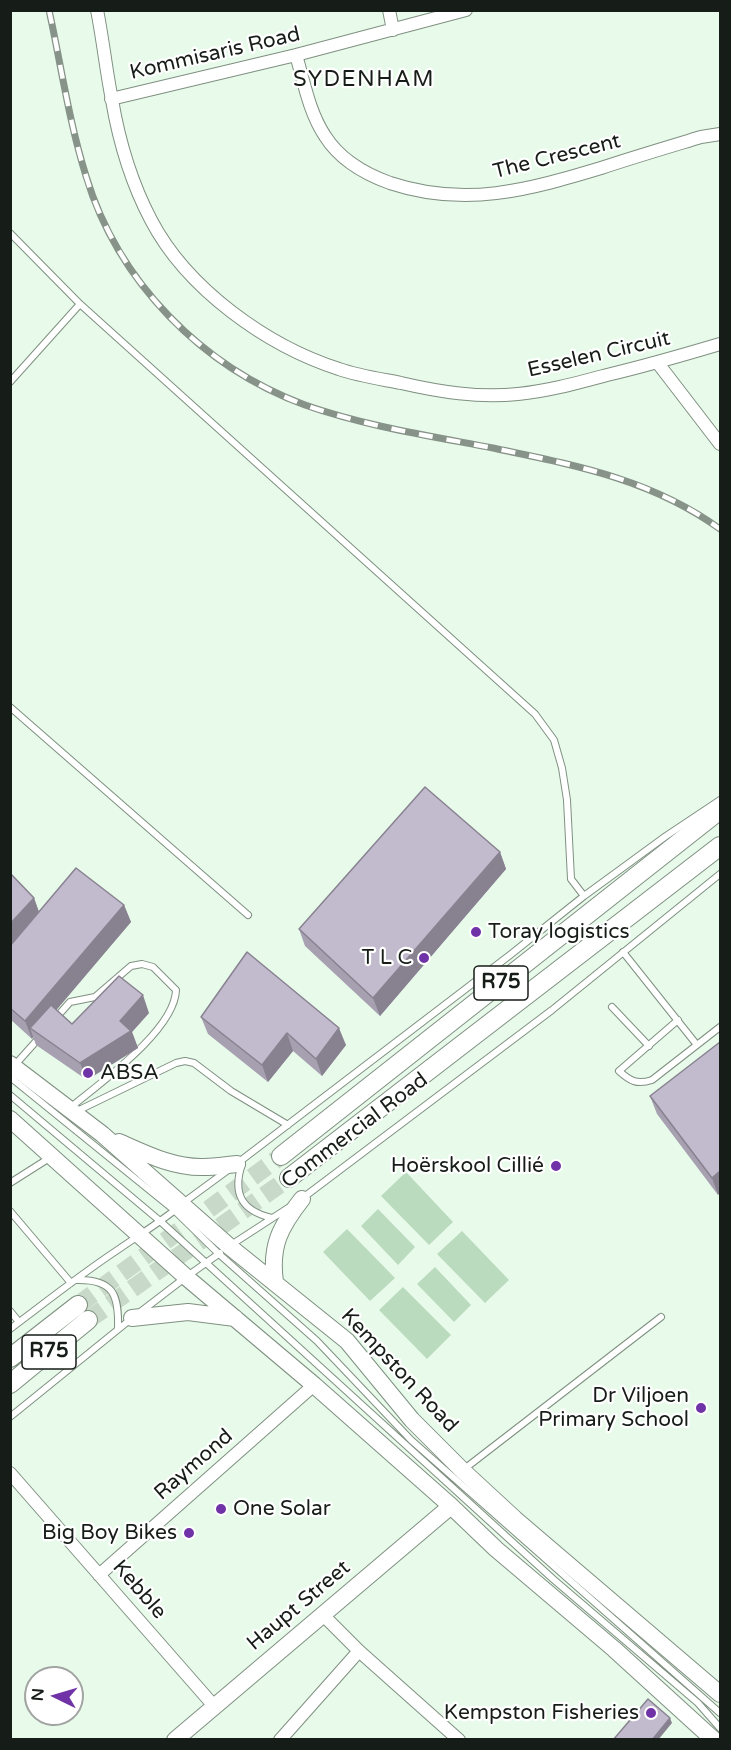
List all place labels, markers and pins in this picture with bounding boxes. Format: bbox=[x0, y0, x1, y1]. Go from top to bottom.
place label: Toray logistics bbox=[488, 919, 630, 945]
marker: Toray logistics bbox=[469, 925, 483, 939]
place label: T L C bbox=[362, 945, 412, 971]
marker: T L C bbox=[417, 951, 431, 965]
place label: ABSA bbox=[100, 1060, 159, 1086]
marker: ABSA bbox=[81, 1066, 95, 1080]
place label: Hoërskool Cillié bbox=[391, 1153, 544, 1179]
marker: Hoërskool Cillié bbox=[549, 1159, 563, 1173]
place label: Dr Viljoen Primary School bbox=[538, 1383, 689, 1433]
marker: Dr Viljoen Primary School bbox=[694, 1401, 708, 1415]
place label: One Solar bbox=[233, 1496, 331, 1522]
marker: One Solar bbox=[214, 1502, 228, 1516]
place label: Big Boy Bikes bbox=[42, 1520, 177, 1546]
marker: Big Boy Bikes bbox=[182, 1526, 196, 1540]
place label: Kempston Fisheries bbox=[444, 1700, 639, 1726]
marker: Kempston Fisheries bbox=[644, 1706, 658, 1720]

